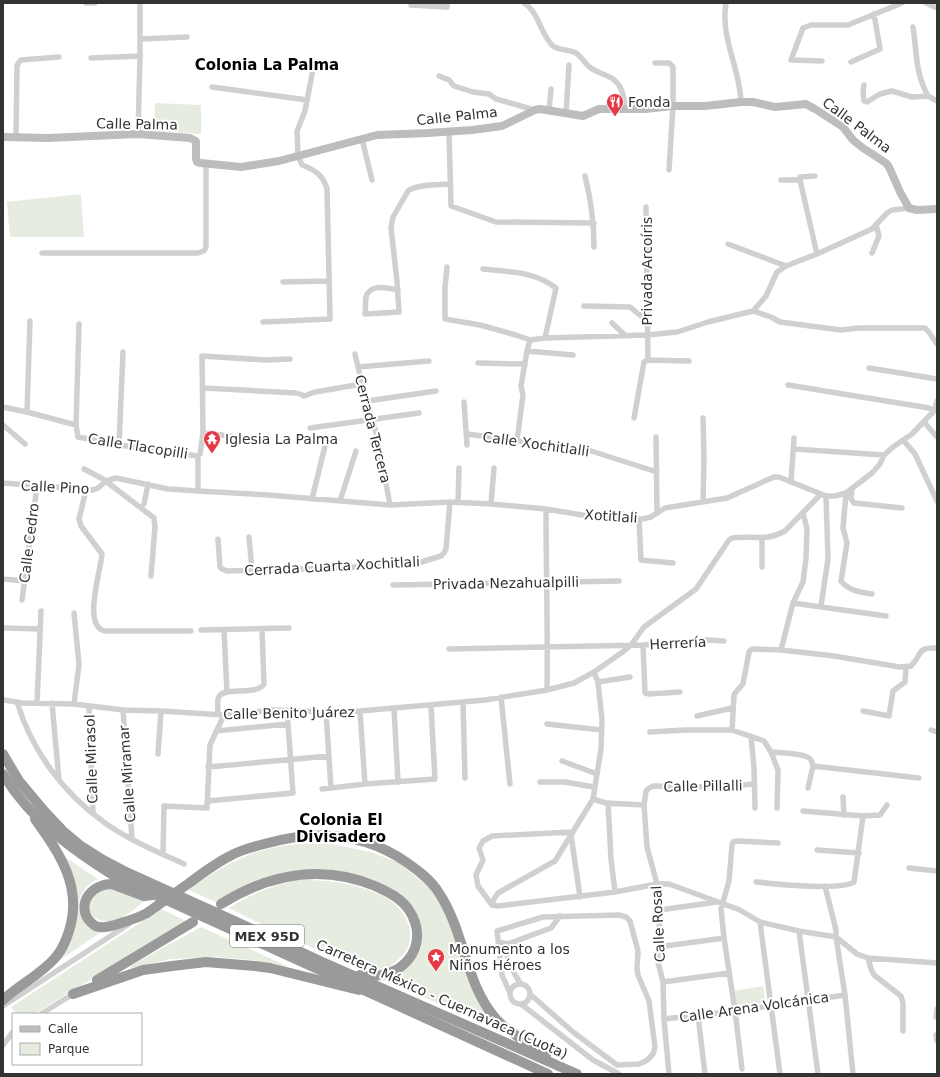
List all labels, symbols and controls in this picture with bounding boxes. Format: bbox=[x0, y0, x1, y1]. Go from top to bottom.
district label: Colonia La Palma bbox=[195, 56, 339, 74]
restaurant icon: Fonda bbox=[605, 92, 625, 117]
place label: Fonda bbox=[628, 94, 670, 110]
street label: Calle Palma bbox=[820, 94, 894, 156]
street label: Calle Palma bbox=[416, 104, 498, 128]
street label: Calle Palma bbox=[96, 115, 178, 133]
street label: Privada Arcoíris bbox=[639, 217, 655, 325]
street label: Cerrada Tercera bbox=[352, 373, 394, 485]
temple icon: Iglesia La Palma bbox=[202, 429, 222, 454]
street label: Calle Xochitlalli bbox=[482, 429, 590, 459]
street label: Calle Tlacopilli bbox=[87, 430, 189, 462]
place label: Iglesia La Palma bbox=[225, 431, 338, 447]
street label: Calle Pino bbox=[20, 477, 90, 497]
street label: Calle Cedro bbox=[16, 502, 42, 584]
street label: Xotitlali bbox=[584, 506, 638, 526]
street label: Cerrada Cuarta Xochitlali bbox=[244, 553, 420, 579]
street label: Privada Nezahualpilli bbox=[433, 574, 579, 592]
street label: Herrería bbox=[649, 634, 707, 652]
street label: Calle Benito Juárez bbox=[223, 704, 355, 722]
street label: Calle Mirasol bbox=[81, 714, 101, 804]
street label: Calle Miramar bbox=[116, 725, 138, 823]
street label: Calle Pillalli bbox=[663, 777, 743, 795]
district label: Colonia El Divisadero bbox=[296, 811, 386, 846]
street label: Calle Rosal bbox=[648, 885, 668, 963]
road number: MEX 95D bbox=[230, 925, 304, 947]
street label: Carretera México - Cuernavaca (Cuota) bbox=[314, 936, 570, 1062]
place label: Monumento a los Niños Héroes bbox=[449, 941, 570, 973]
place icon: Monumento a los Niños Héroes bbox=[426, 947, 446, 972]
street label: Calle Arena Volcánica bbox=[678, 989, 830, 1025]
legend bbox=[12, 1013, 142, 1065]
text: Calle bbox=[48, 1022, 78, 1036]
text: Parque bbox=[48, 1042, 89, 1056]

